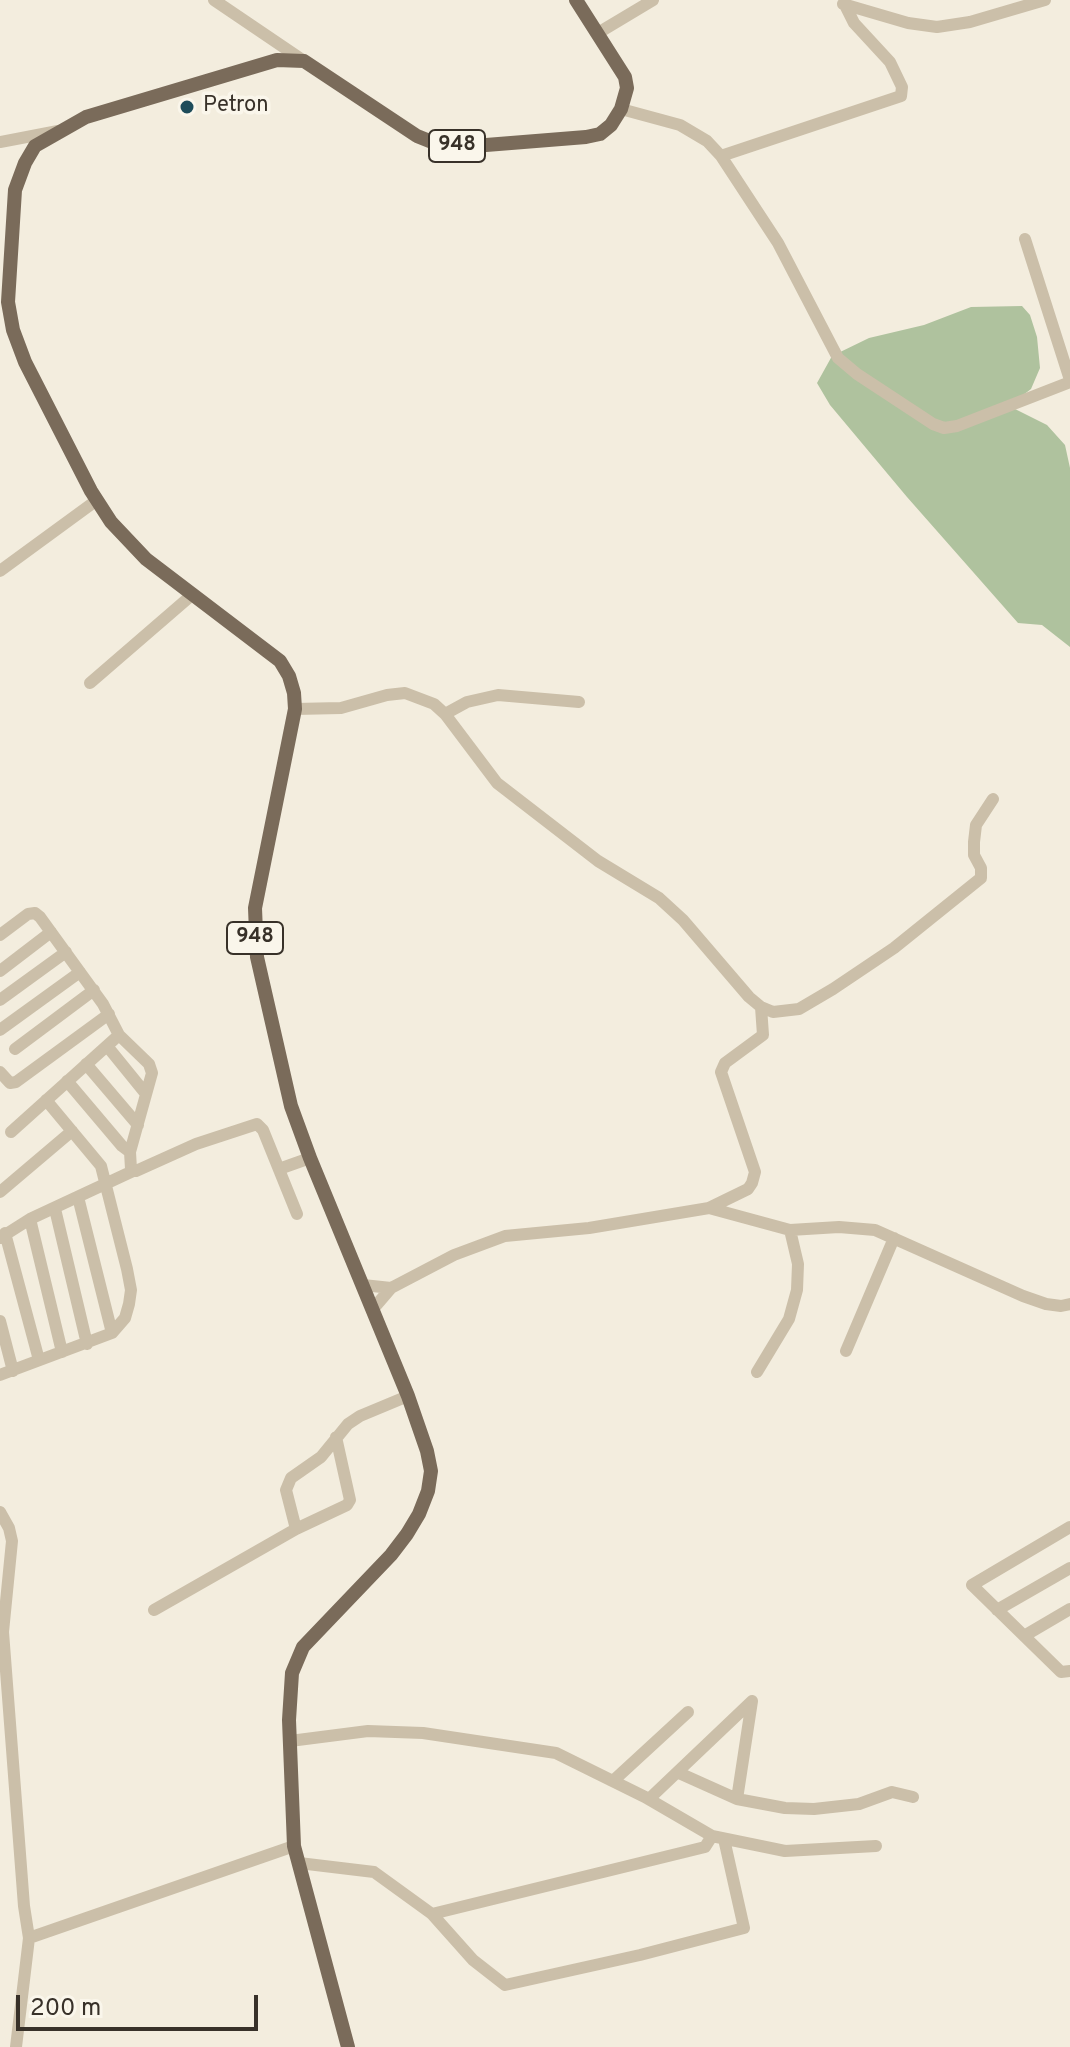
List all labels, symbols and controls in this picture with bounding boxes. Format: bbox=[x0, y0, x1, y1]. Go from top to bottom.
place label: Petron bbox=[203, 94, 269, 120]
marker: Petron bbox=[178, 98, 196, 116]
road number: 948 bbox=[429, 130, 485, 162]
road number: 948 bbox=[227, 922, 283, 954]
scale bar bbox=[20, 1979, 262, 2029]
text: 200 m bbox=[30, 1994, 101, 2024]

